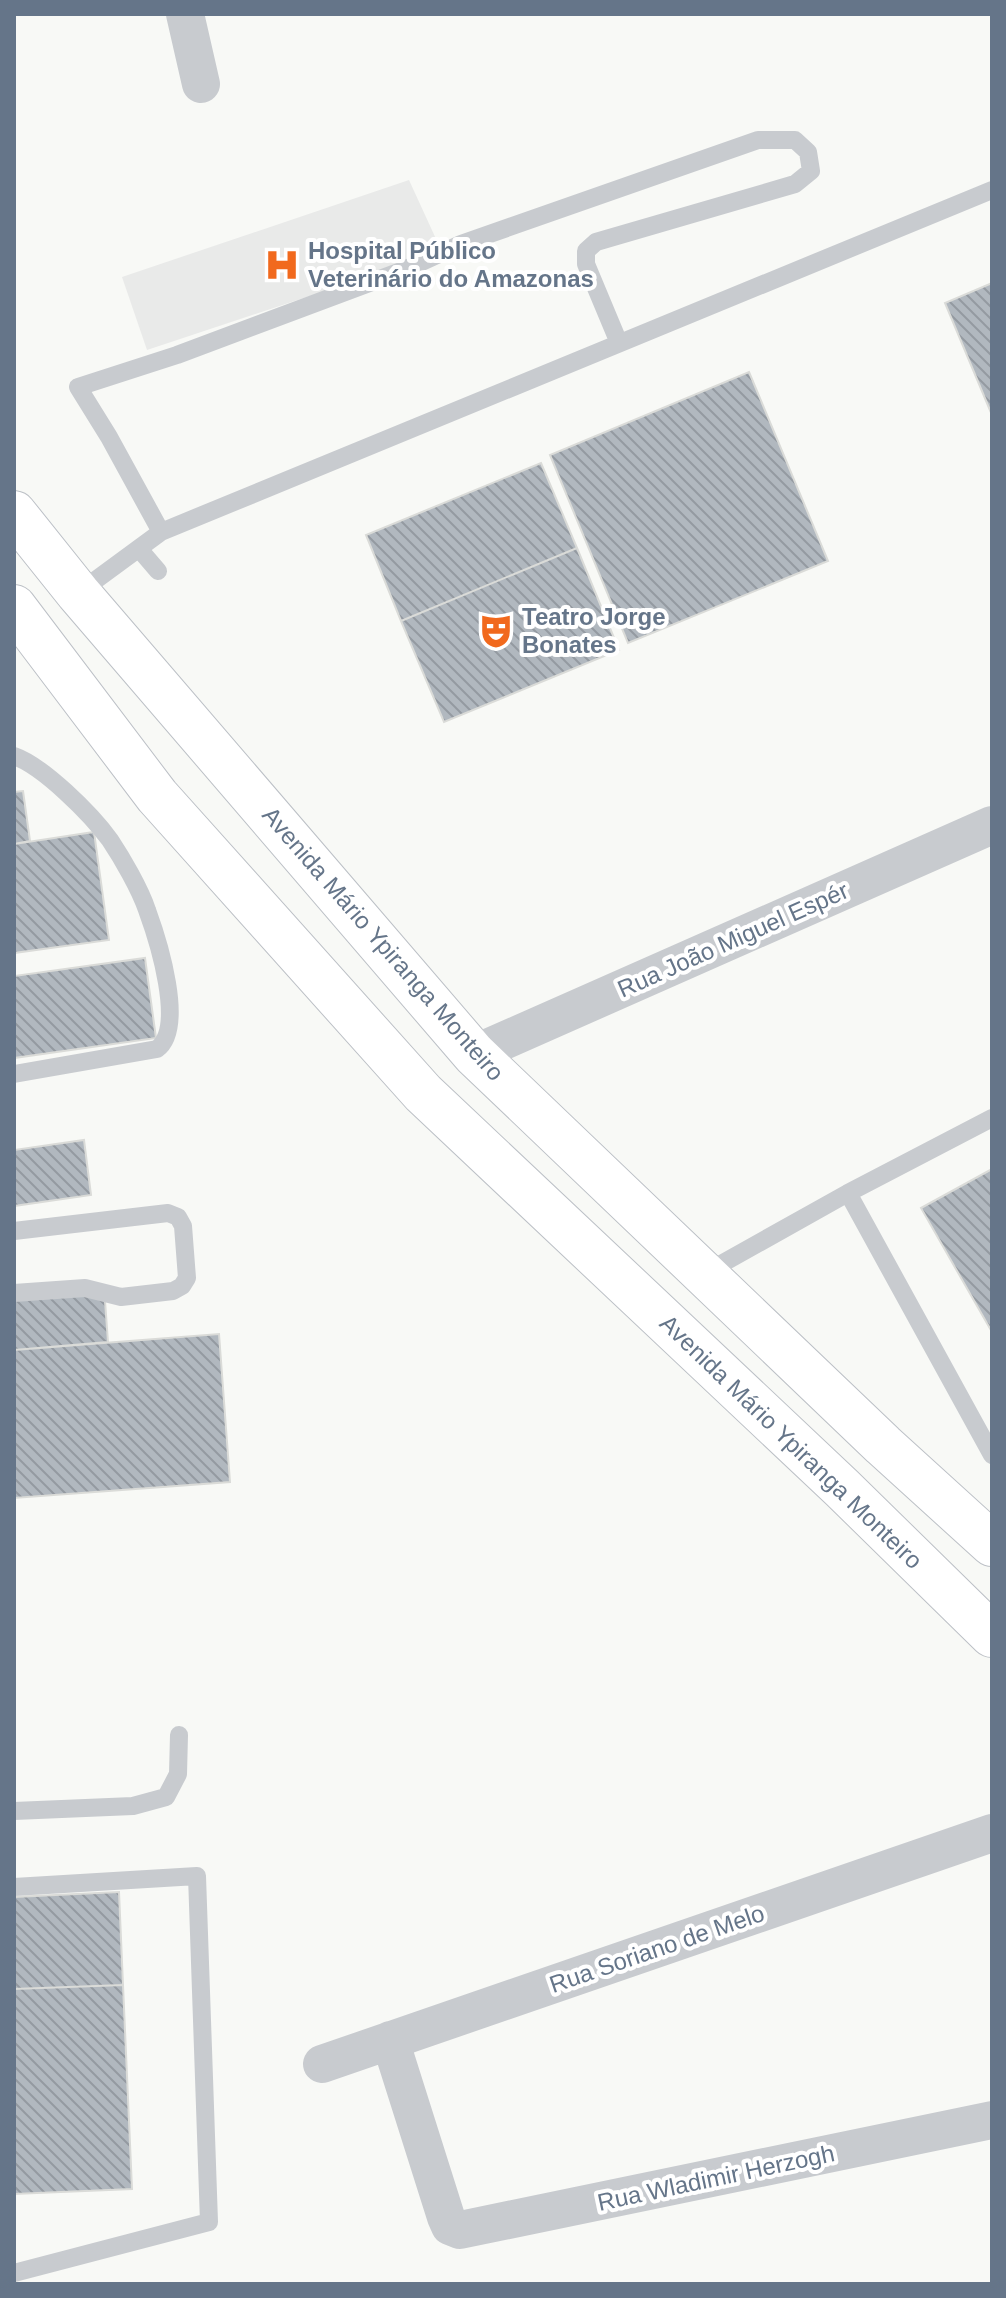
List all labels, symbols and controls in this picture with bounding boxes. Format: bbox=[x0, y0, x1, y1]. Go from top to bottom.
place label: Hospital Público Veterinário do Amazonas bbox=[308, 237, 594, 292]
hospital icon: Hospital Público Veterinário do Amazonas bbox=[263, 246, 301, 284]
place label: Teatro Jorge Bonates bbox=[522, 603, 666, 658]
theatre icon: Teatro Jorge Bonates bbox=[477, 612, 515, 650]
street label: Avenida Mário Ypiranga Monteiro bbox=[257, 801, 510, 1086]
street label: Rua João Miguel Espér bbox=[613, 876, 852, 1003]
street label: Avenida Mário Ypiranga Monteiro bbox=[655, 1309, 928, 1574]
street label: Rua Soriano de Melo bbox=[546, 1899, 768, 1998]
street label: Rua Wladimir Herzogh bbox=[595, 2139, 837, 2216]

